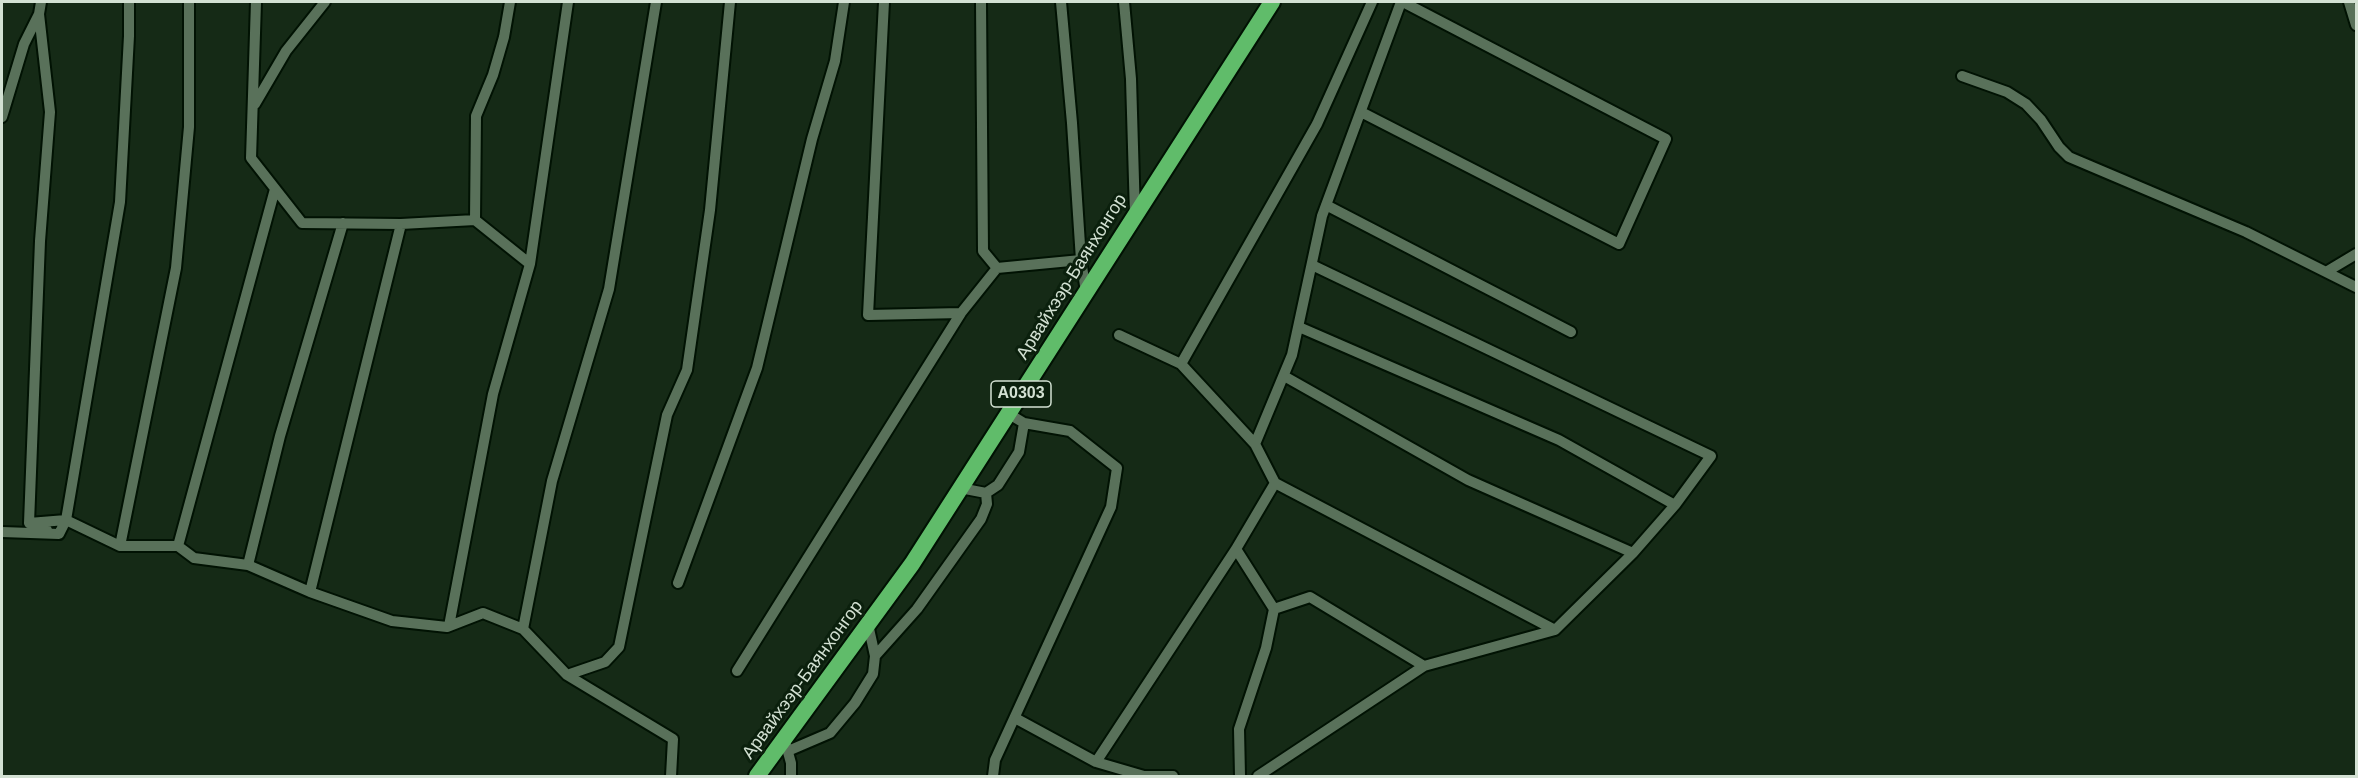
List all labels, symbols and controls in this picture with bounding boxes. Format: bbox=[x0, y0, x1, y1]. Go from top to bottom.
street label: Арвайхээр-Баянхонгор bbox=[1012, 190, 1132, 364]
road number: A0303 bbox=[991, 381, 1051, 407]
street label: Арвайхээр-Баянхонгор bbox=[738, 596, 868, 764]

